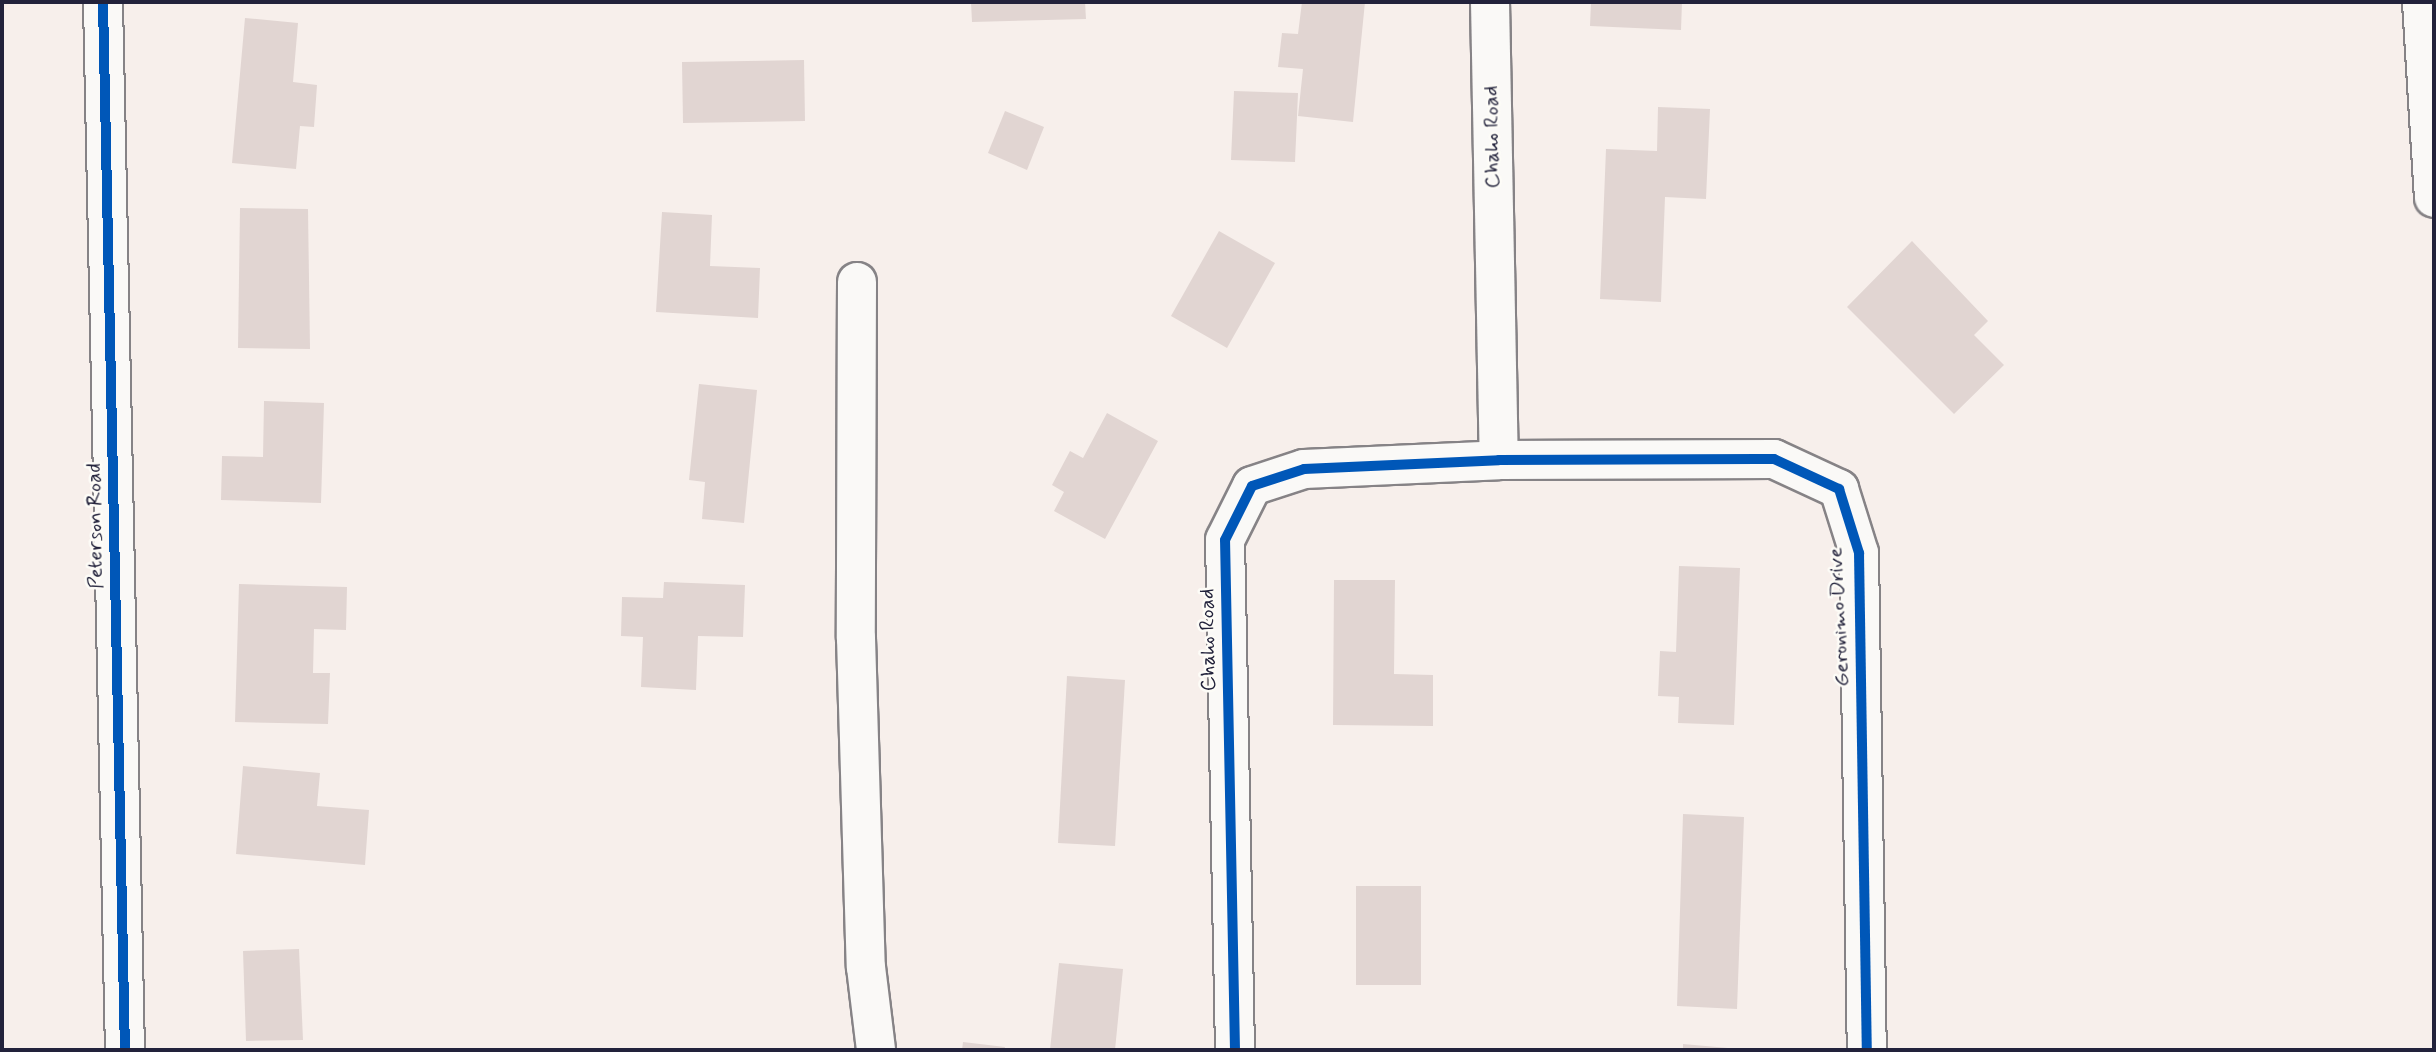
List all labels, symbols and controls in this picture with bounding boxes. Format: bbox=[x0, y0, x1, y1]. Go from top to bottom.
street label: Chaho Road bbox=[1479, 85, 1505, 189]
street label: Peterson Road bbox=[81, 463, 109, 589]
street label: Geronimo Drive bbox=[1823, 548, 1855, 686]
street label: Chaho Road bbox=[1195, 588, 1221, 692]

